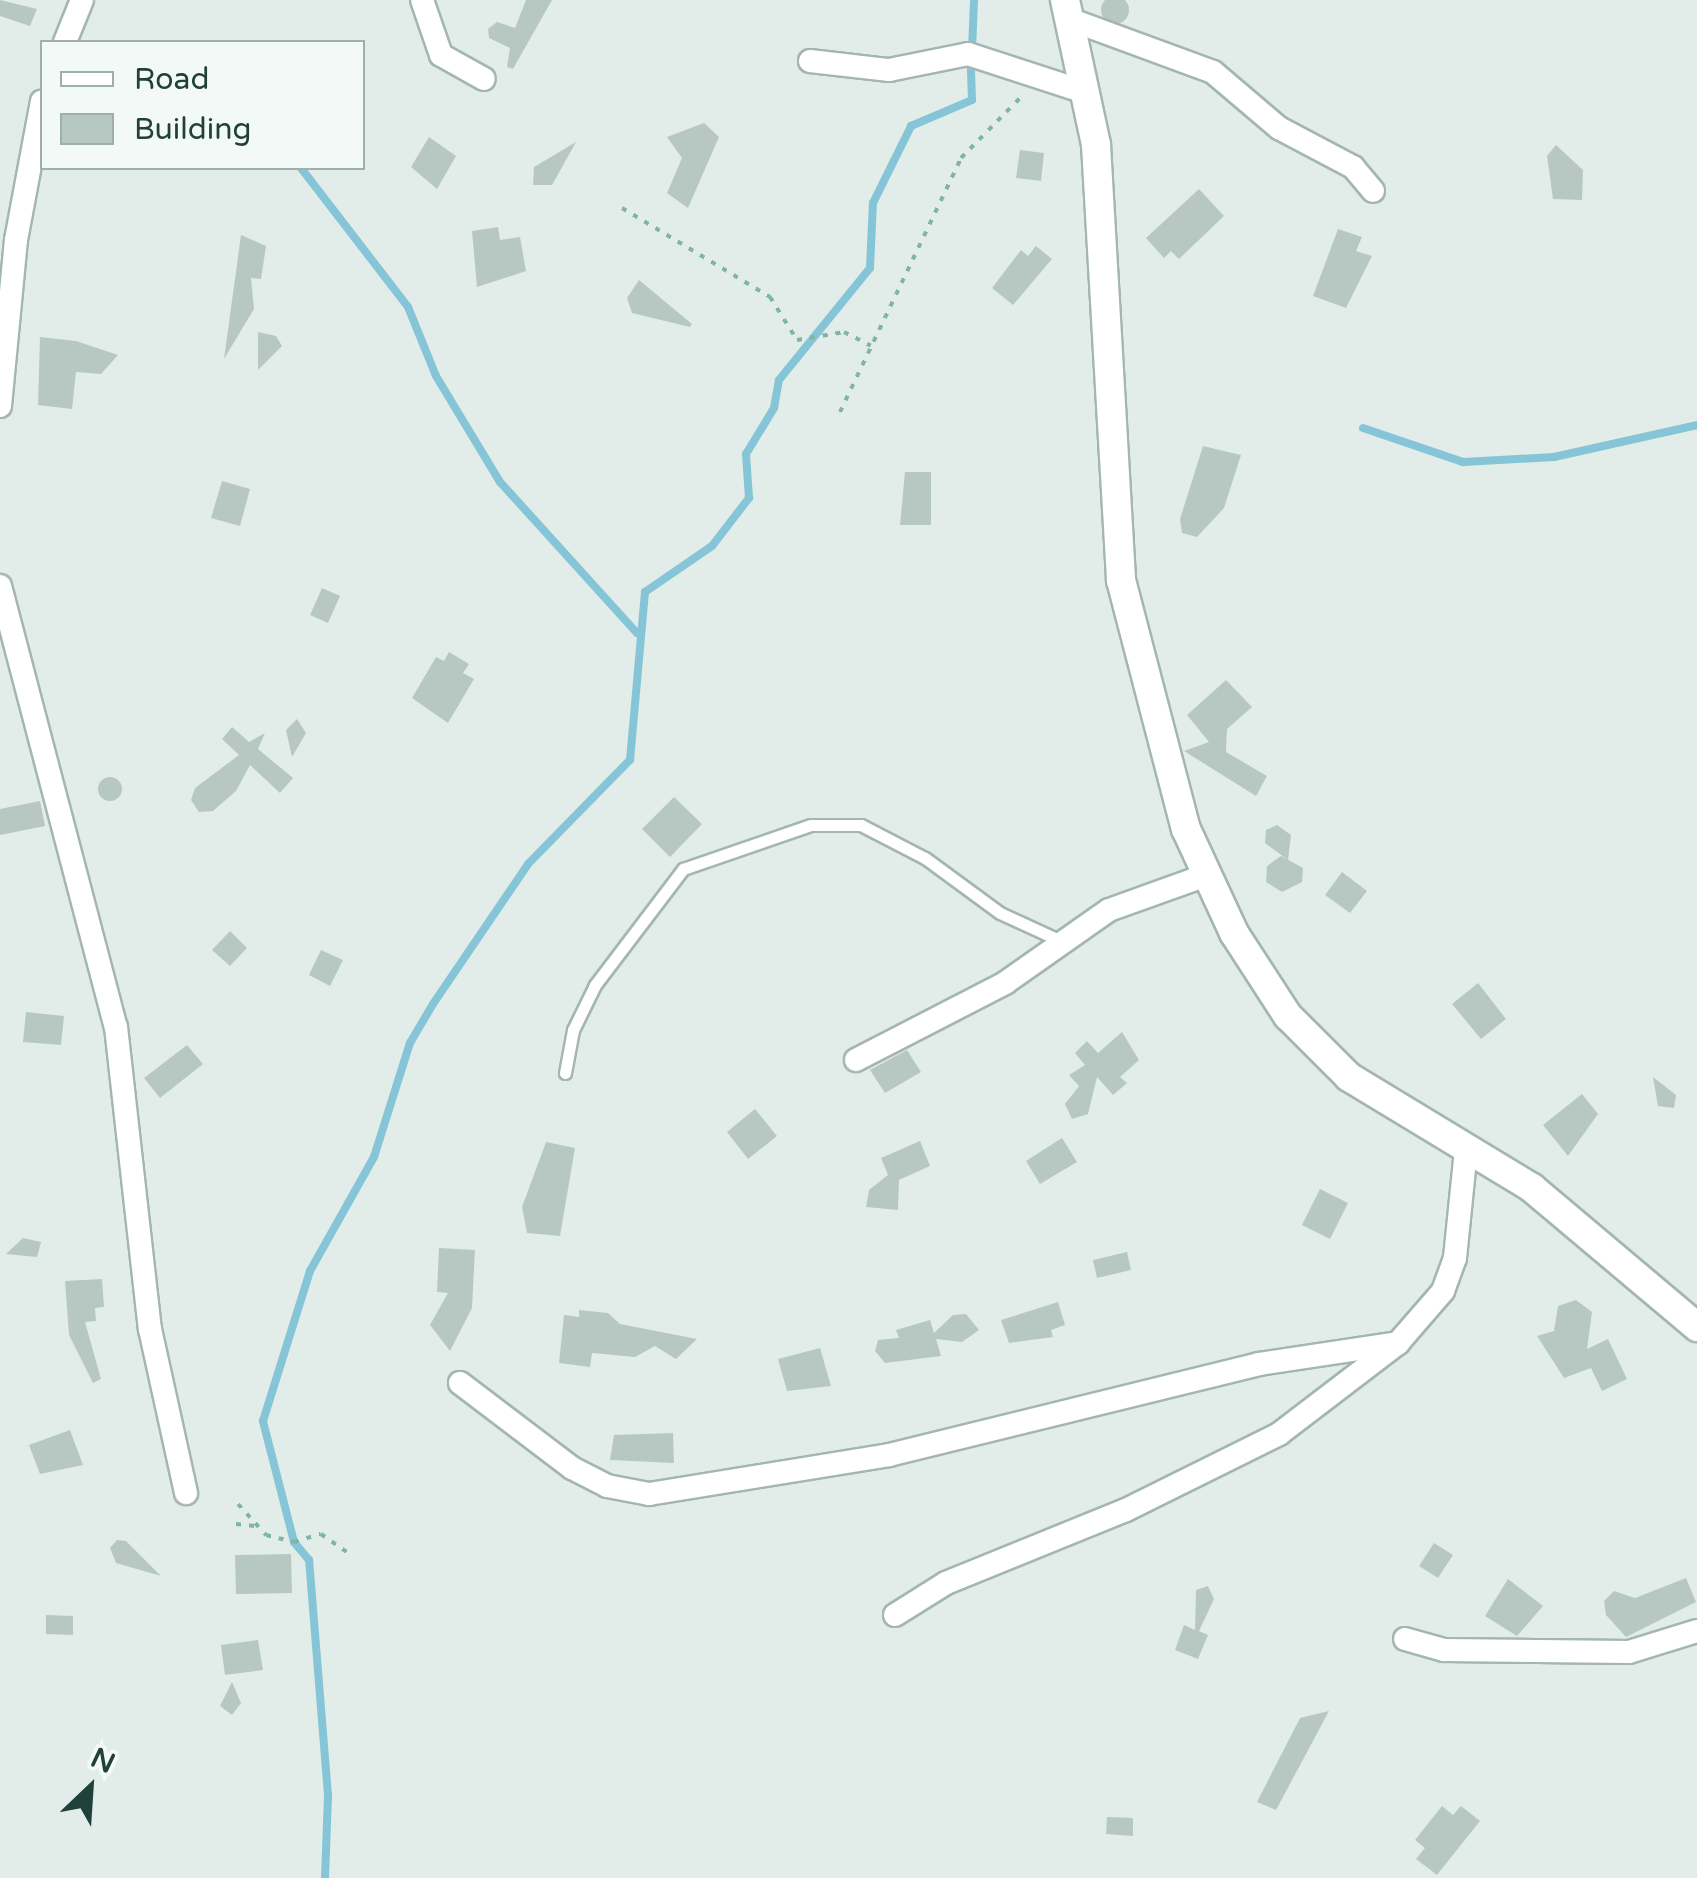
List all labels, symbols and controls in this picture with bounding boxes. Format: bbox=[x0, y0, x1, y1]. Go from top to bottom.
legend bbox=[40, 40, 365, 170]
text: Road bbox=[134, 61, 209, 98]
text: Building bbox=[134, 111, 251, 148]
north arrow bbox=[40, 1738, 140, 1838]
text: N bbox=[85, 1741, 120, 1781]

